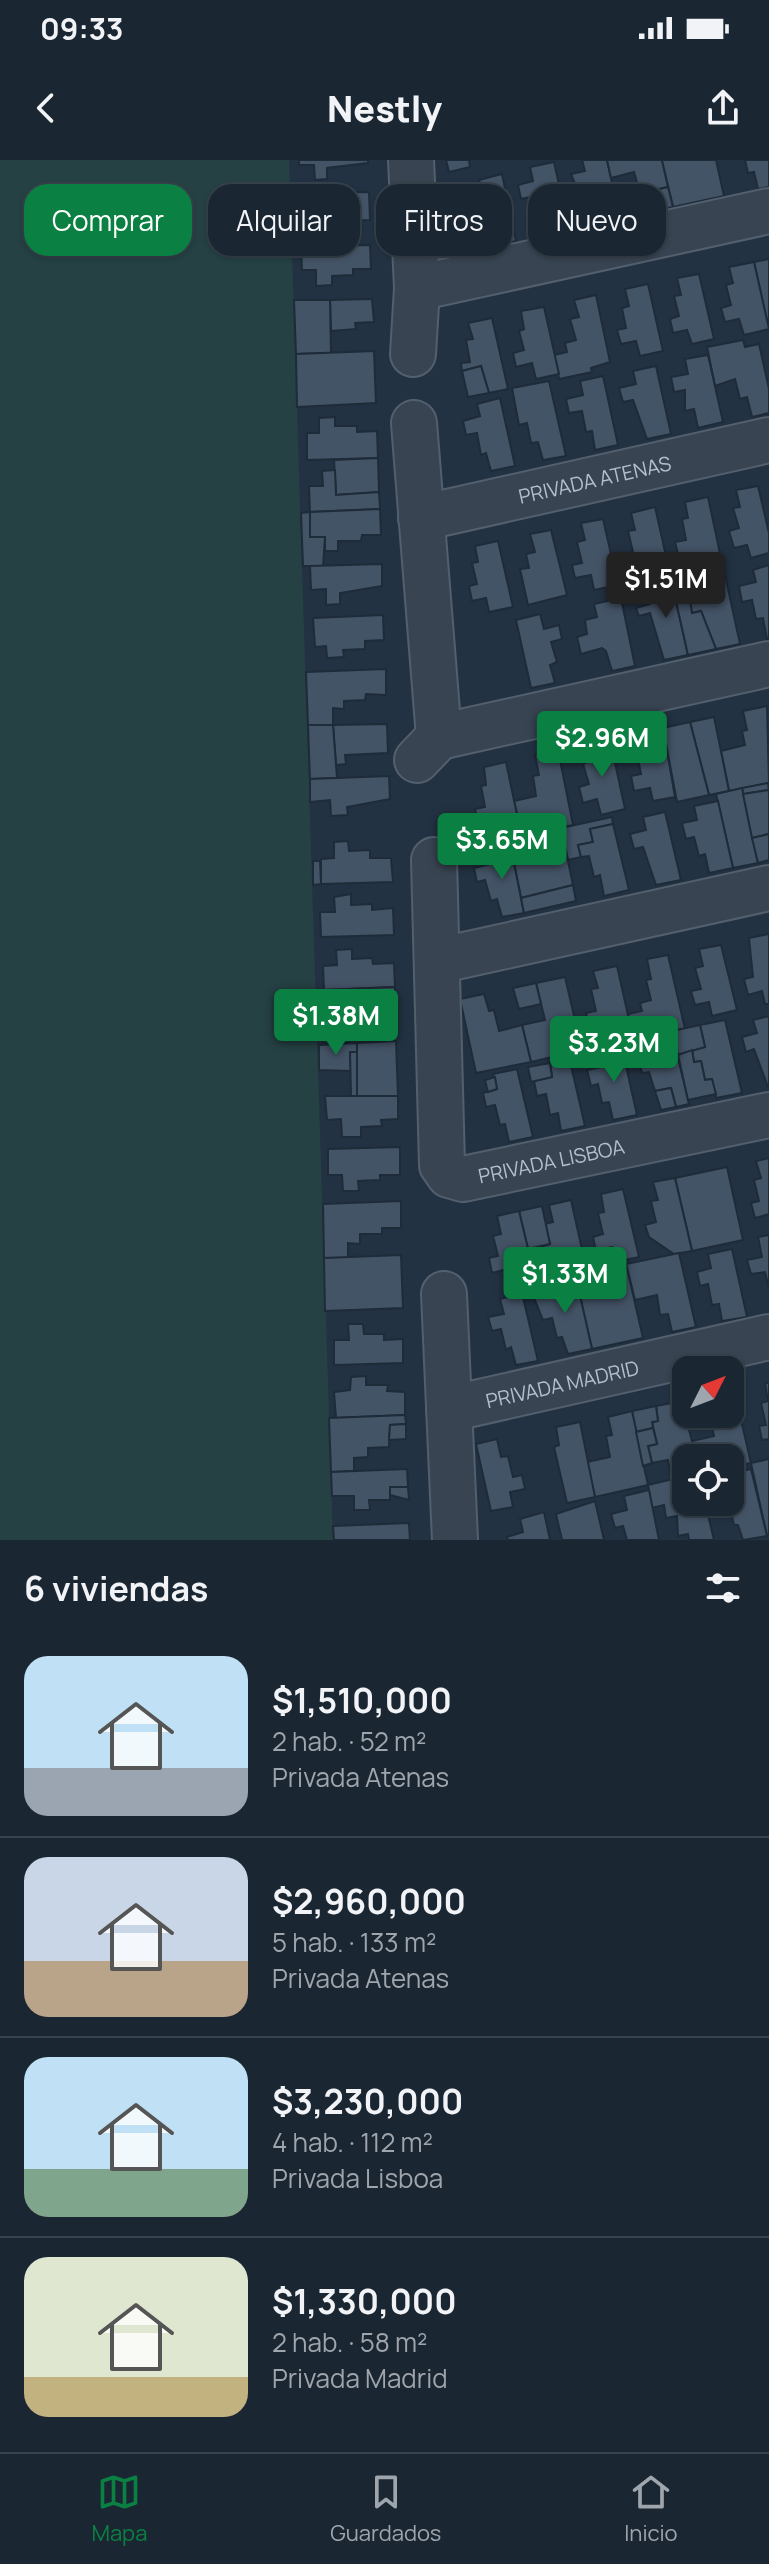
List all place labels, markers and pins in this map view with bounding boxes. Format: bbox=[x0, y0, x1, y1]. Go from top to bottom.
pin: $1.51M bbox=[601, 552, 731, 620]
pin: $2.96M bbox=[537, 711, 667, 779]
pin: $3.65M bbox=[437, 813, 567, 881]
pin: $1.38M bbox=[271, 989, 401, 1057]
pin: $3.23M bbox=[549, 1016, 679, 1084]
pin: $1.33M bbox=[500, 1247, 630, 1315]

